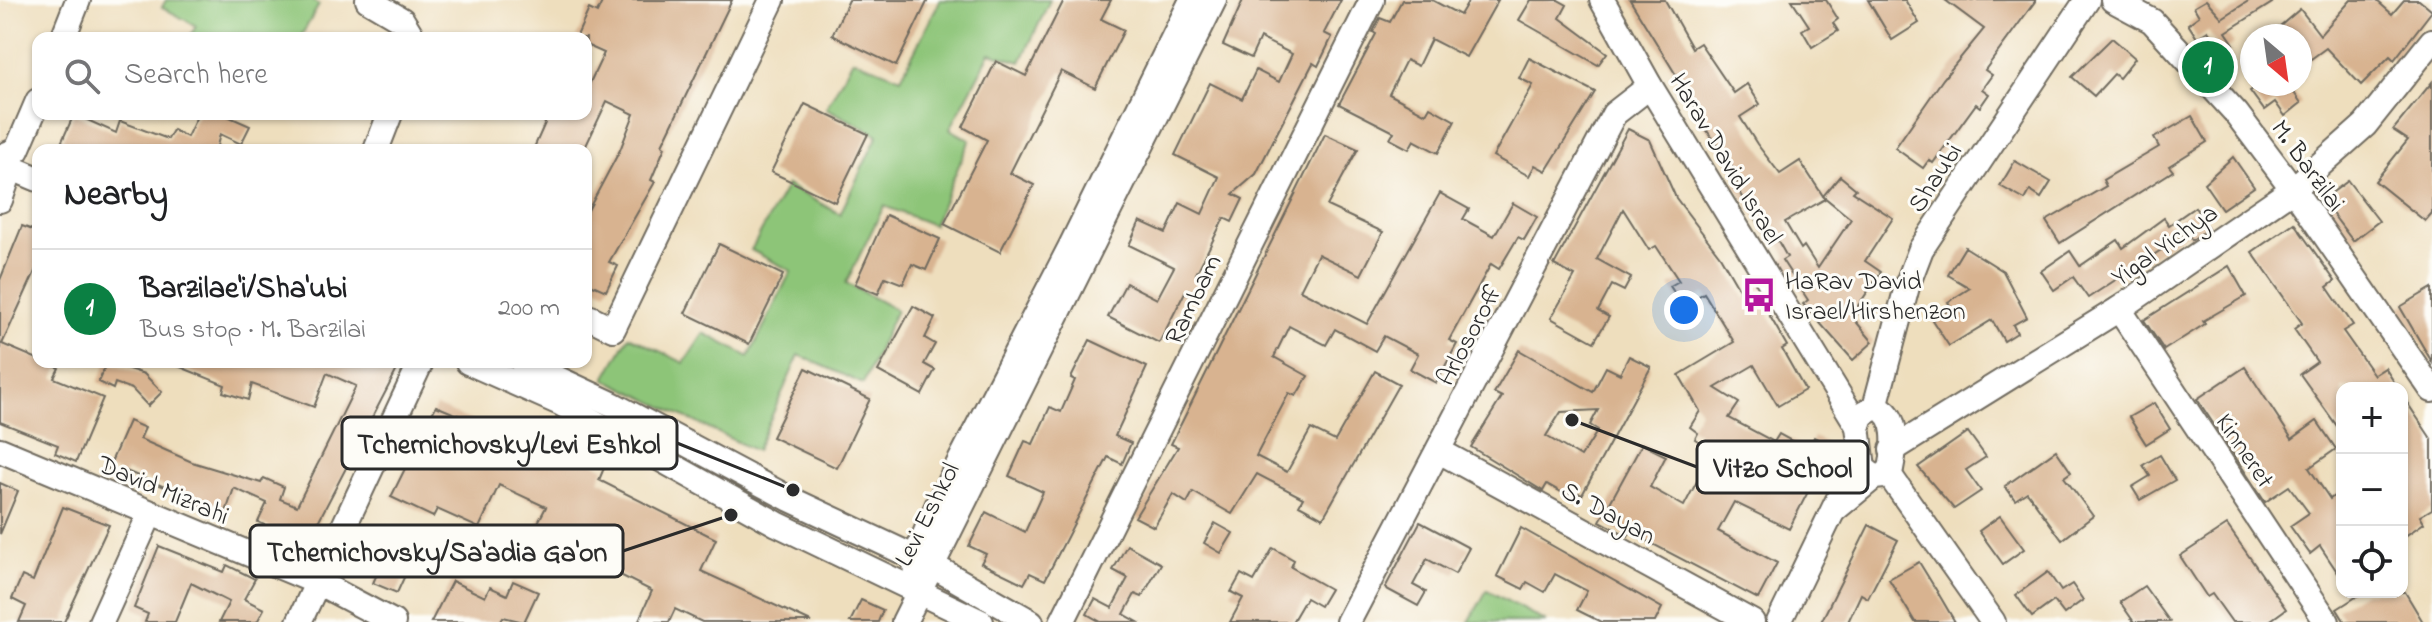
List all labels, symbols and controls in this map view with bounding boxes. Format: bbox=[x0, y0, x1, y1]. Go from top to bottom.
north arrow bbox=[2240, 24, 2312, 96]
search box bbox=[32, 32, 592, 120]
pin: 1 bbox=[2182, 37, 2234, 97]
icon: search bbox=[60, 54, 104, 98]
text: Search here bbox=[124, 54, 268, 98]
street label: Harav David Israel bbox=[1658, 67, 1791, 253]
street label: M. Barzilai bbox=[2260, 113, 2353, 221]
street label: Shaubi bbox=[1900, 136, 1973, 221]
text: Nearby bbox=[64, 171, 168, 221]
street label: Yigal Yichya bbox=[2105, 196, 2227, 297]
street label: Rambam bbox=[1156, 249, 1233, 352]
place label: HaRav David Israel/Hirshenzon bbox=[1785, 264, 1966, 332]
text: Barzilae'i/Sha'ubi bbox=[140, 268, 347, 312]
bus stop icon: HaRav David Israel/Hirshenzon bbox=[1740, 276, 1778, 314]
street label: Arlosoroff bbox=[1428, 279, 1513, 393]
text: 1 bbox=[86, 290, 94, 328]
text: 200 m bbox=[498, 290, 560, 328]
your location bbox=[1664, 290, 1704, 330]
text: Bus stop · M. Barzilai bbox=[140, 312, 366, 350]
map controls bbox=[2336, 382, 2408, 598]
button: + bbox=[2336, 382, 2408, 454]
street label: Kinneret bbox=[2205, 407, 2283, 497]
callout: Tchernichovsky/Levi Eshkol bbox=[342, 417, 677, 469]
text: Tchernichovsky/Levi Eshkol bbox=[357, 426, 661, 467]
callout: Vitzo School bbox=[1697, 441, 1868, 493]
street label: David Mizrahi bbox=[90, 447, 234, 536]
text: Vitzo School bbox=[1713, 450, 1853, 491]
button: − bbox=[2336, 454, 2408, 526]
street label: Levi Eshkol bbox=[886, 457, 971, 574]
street label: S. Dayan bbox=[1553, 473, 1662, 556]
callout: Tchernichovsky/Sa'adia Ga'on bbox=[250, 525, 623, 577]
button: locate bbox=[2336, 526, 2408, 598]
text: Tchernichovsky/Sa'adia Ga'on bbox=[267, 534, 607, 575]

